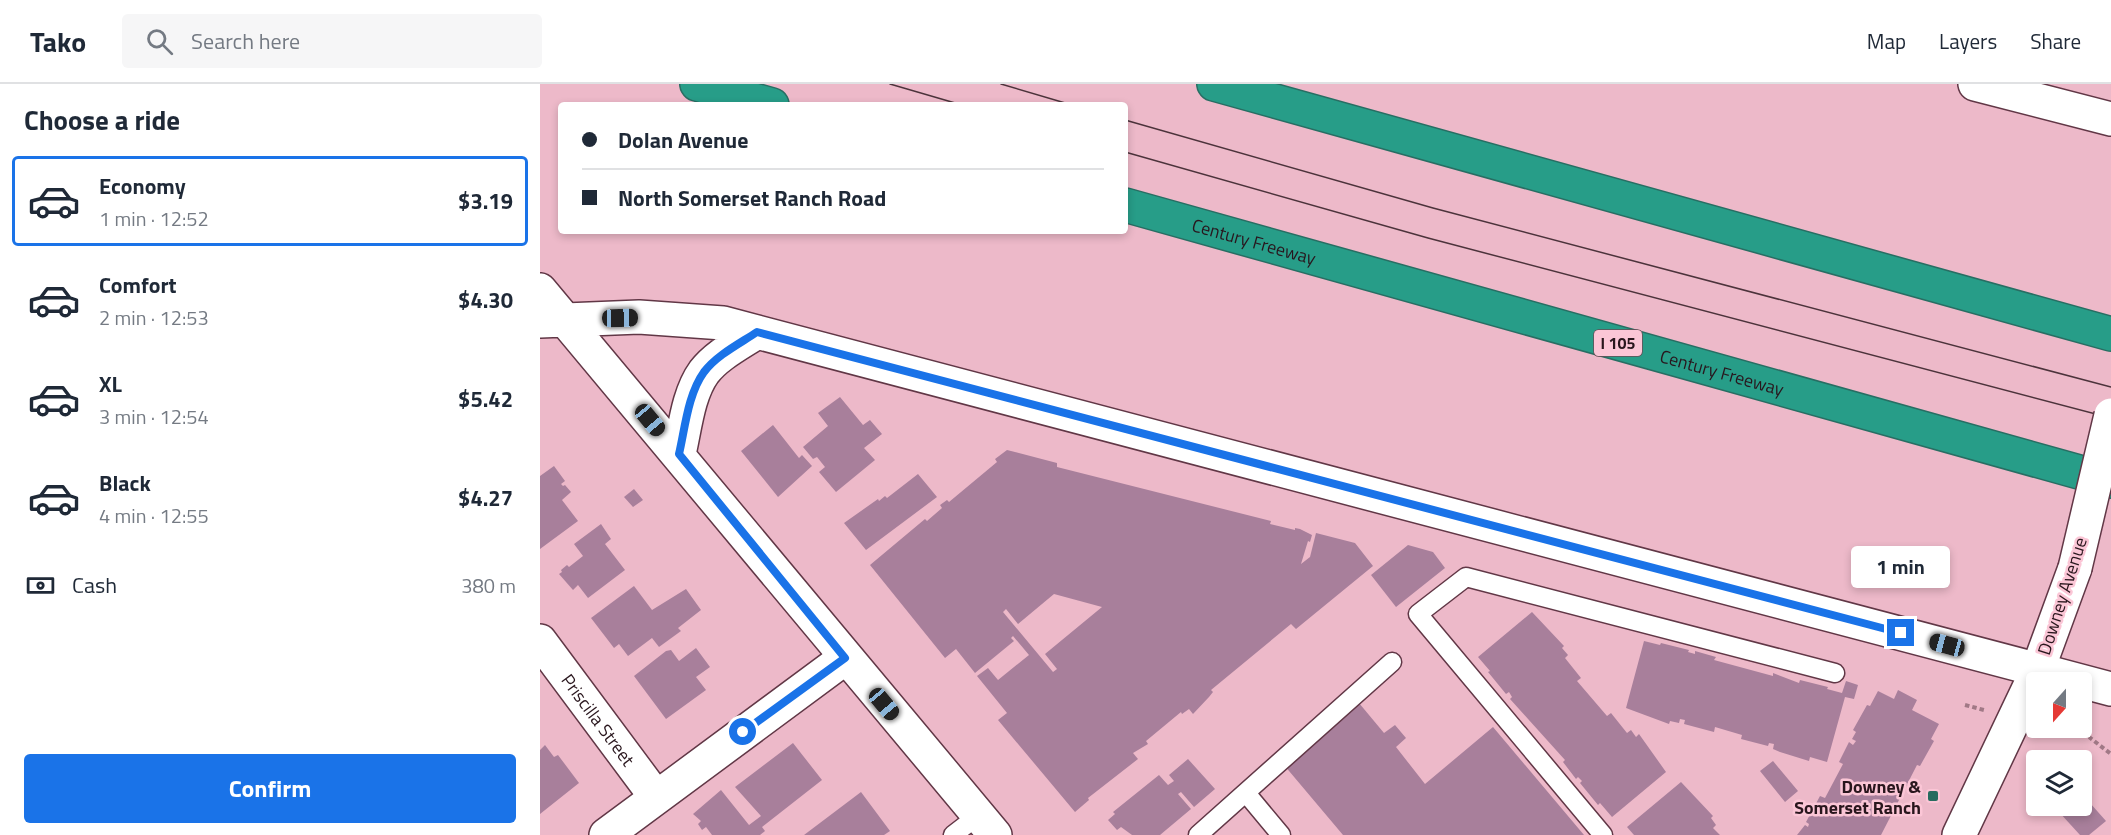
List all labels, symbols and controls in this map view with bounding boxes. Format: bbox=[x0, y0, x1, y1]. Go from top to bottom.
search box bbox=[122, 14, 542, 68]
text: Tako bbox=[30, 20, 86, 63]
text: Search here bbox=[191, 24, 300, 58]
icon: search bbox=[143, 25, 176, 58]
text: Map bbox=[1867, 25, 1906, 57]
text: Layers bbox=[1939, 25, 1997, 57]
text: Share bbox=[2030, 25, 2081, 57]
text: Choose a ride bbox=[24, 99, 180, 140]
text: Dolan Avenue bbox=[618, 123, 748, 157]
text: Economy bbox=[99, 169, 186, 203]
icon: car bbox=[27, 174, 81, 228]
text: North Somerset Ranch Road bbox=[618, 181, 886, 215]
text: $3.19 bbox=[458, 184, 513, 218]
text: 1 min · 12:52 bbox=[99, 203, 209, 234]
street label: Century Freeway bbox=[1189, 211, 1319, 271]
text: Comfort bbox=[99, 268, 177, 302]
icon: car bbox=[27, 273, 81, 327]
text: $4.30 bbox=[458, 283, 513, 317]
text: 2 min · 12:53 bbox=[99, 302, 209, 333]
car bbox=[602, 309, 638, 327]
road number: I 105 bbox=[1594, 330, 1642, 356]
street label: Century Freeway bbox=[1657, 342, 1787, 402]
text: XL bbox=[99, 367, 122, 401]
icon: car bbox=[27, 372, 81, 426]
text: $5.42 bbox=[458, 382, 513, 416]
car bbox=[632, 400, 668, 440]
text: 3 min · 12:54 bbox=[99, 401, 209, 432]
text: Black bbox=[99, 466, 151, 500]
icon: car bbox=[27, 471, 81, 525]
text: $4.27 bbox=[458, 481, 513, 515]
text: 4 min · 12:55 bbox=[99, 500, 209, 531]
street label: Downey Avenue bbox=[2030, 534, 2094, 658]
callout: 1 min bbox=[1852, 546, 1950, 588]
text: 1 min bbox=[1876, 551, 1925, 582]
text: Cash bbox=[72, 568, 117, 602]
icon: cash bbox=[24, 569, 57, 602]
text: 380 m bbox=[461, 570, 516, 601]
route end bbox=[1887, 619, 1914, 646]
car bbox=[1927, 632, 1967, 658]
street label: Priscilla Street bbox=[555, 668, 642, 772]
north arrow bbox=[2026, 672, 2092, 738]
map controls bbox=[2026, 672, 2092, 816]
car bbox=[866, 684, 902, 724]
route start bbox=[729, 718, 756, 745]
button: layers bbox=[2026, 750, 2092, 816]
button: Confirm bbox=[24, 754, 516, 823]
place label: Downey & Somerset Ranch bbox=[1794, 773, 1921, 821]
marker: Downey & Somerset Ranch bbox=[1926, 789, 1940, 803]

